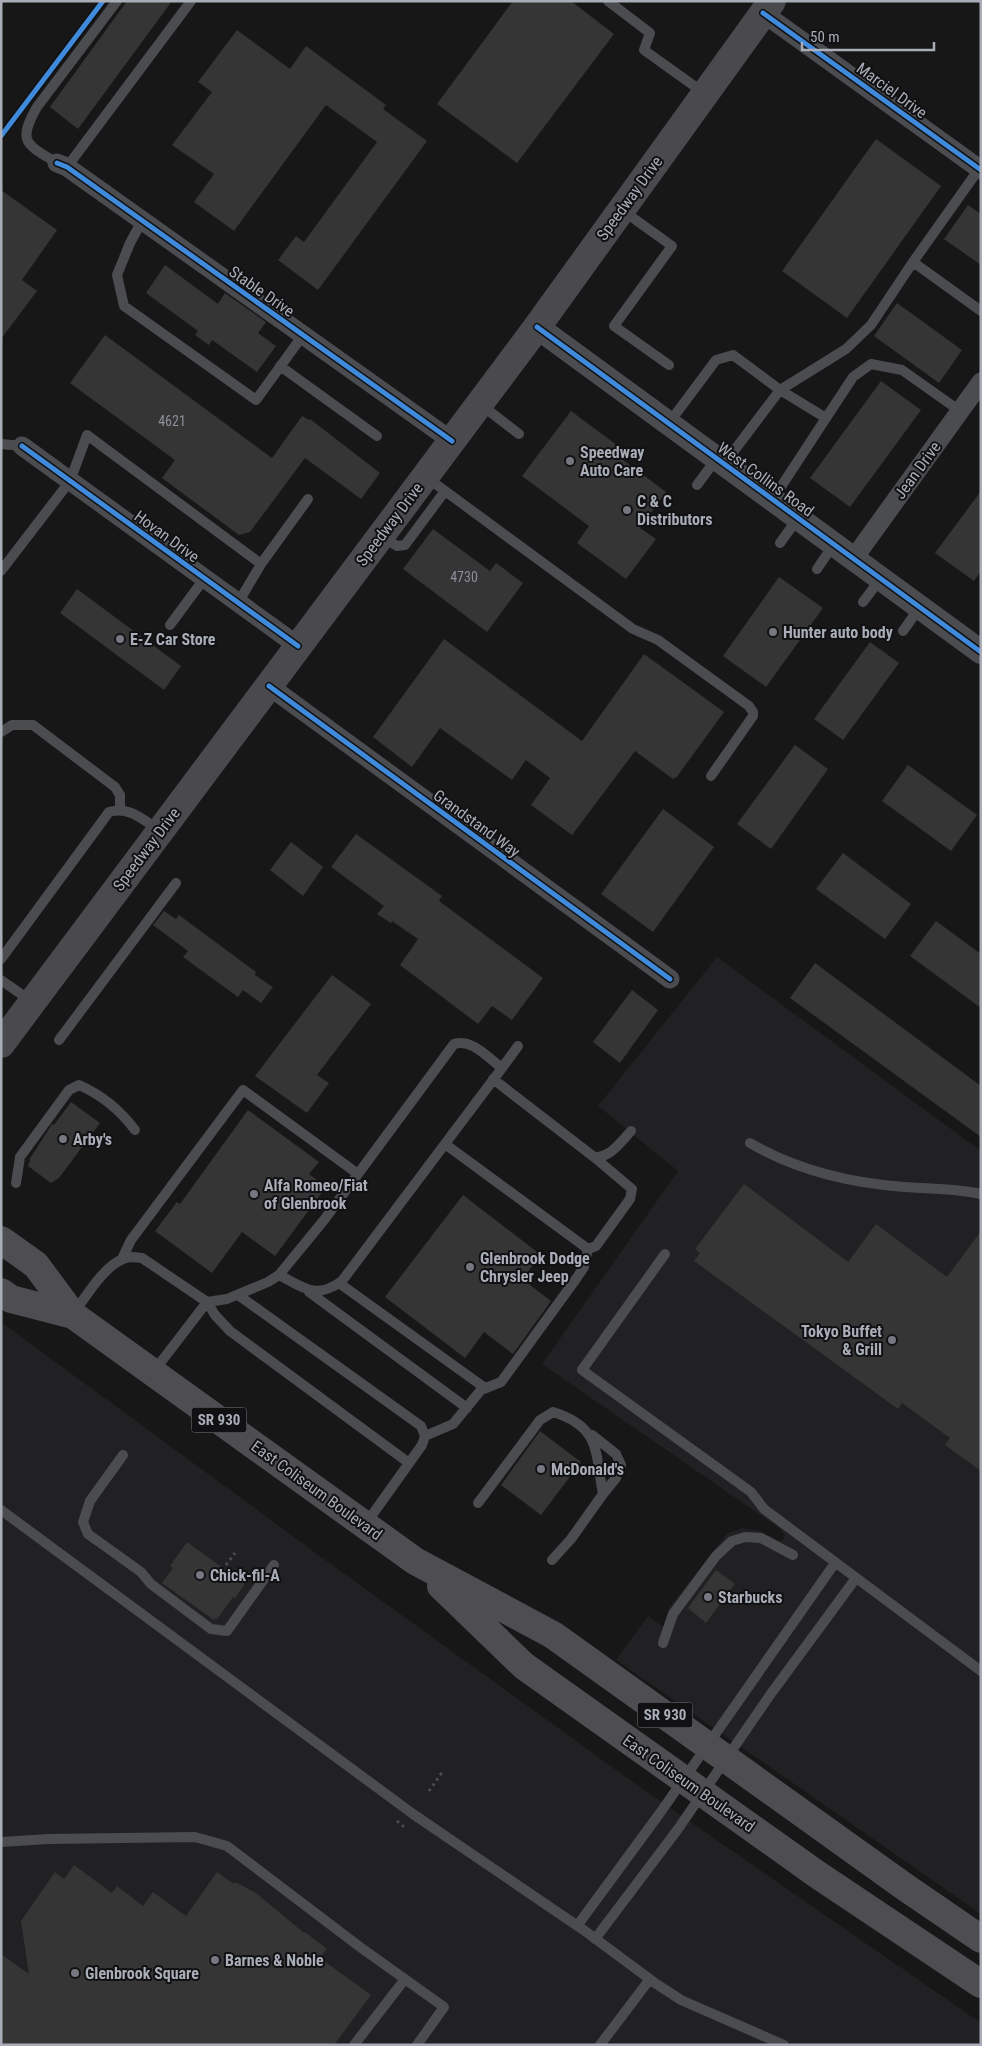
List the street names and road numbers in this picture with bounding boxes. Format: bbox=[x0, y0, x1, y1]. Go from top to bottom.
street label: Marciel Drive bbox=[853, 59, 931, 122]
street label: Speedway Drive bbox=[593, 153, 666, 244]
street label: Stable Drive bbox=[225, 262, 298, 321]
street label: West Collins Road bbox=[714, 438, 817, 521]
street label: Jean Drive bbox=[890, 438, 945, 503]
street label: Speedway Drive bbox=[352, 479, 427, 570]
street label: Hovan Drive bbox=[131, 507, 203, 566]
street label: Grandstand Way bbox=[430, 786, 524, 861]
street label: Speedway Drive bbox=[109, 804, 184, 895]
road number: SR 930 bbox=[192, 1408, 246, 1432]
street label: East Coliseum Boulevard bbox=[248, 1437, 386, 1544]
road number: SR 930 bbox=[638, 1702, 692, 1728]
street label: East Coliseum Boulevard bbox=[619, 1731, 758, 1836]

